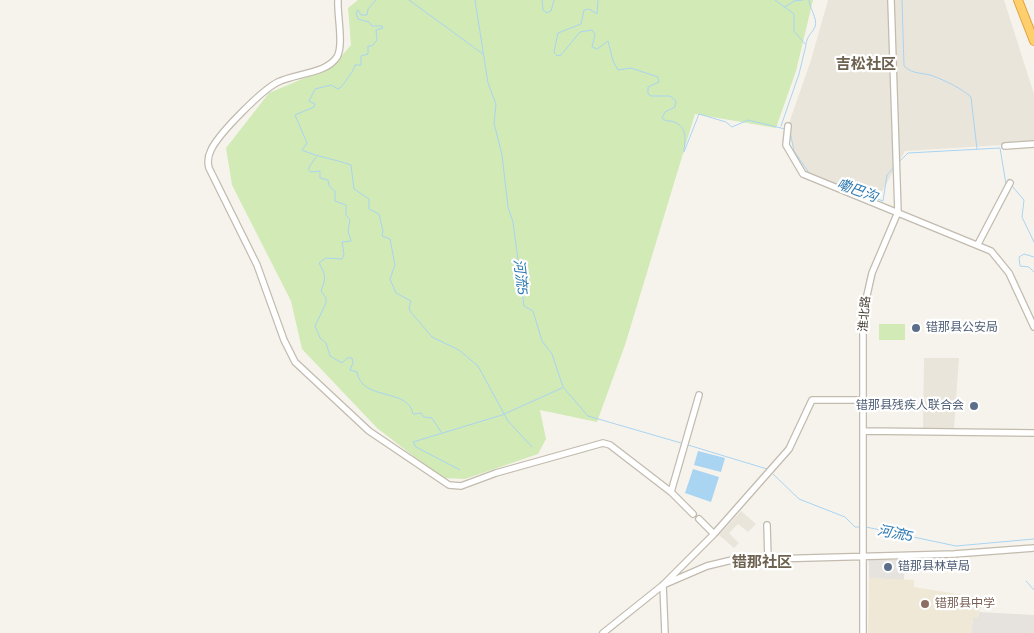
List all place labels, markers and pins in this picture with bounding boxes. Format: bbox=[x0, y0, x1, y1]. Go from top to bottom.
place label: 错那县公安局 bbox=[926, 321, 998, 335]
marker: 错那县公安局 bbox=[910, 322, 922, 334]
place label: 错那县残疾人联合会 bbox=[856, 399, 964, 413]
marker: 错那县残疾人联合会 bbox=[968, 400, 980, 412]
place label: 错那县林草局 bbox=[898, 560, 970, 574]
marker: 错那县林草局 bbox=[882, 561, 894, 573]
place label: 错那县中学 bbox=[935, 597, 995, 611]
marker: 错那县中学 bbox=[919, 598, 931, 610]

